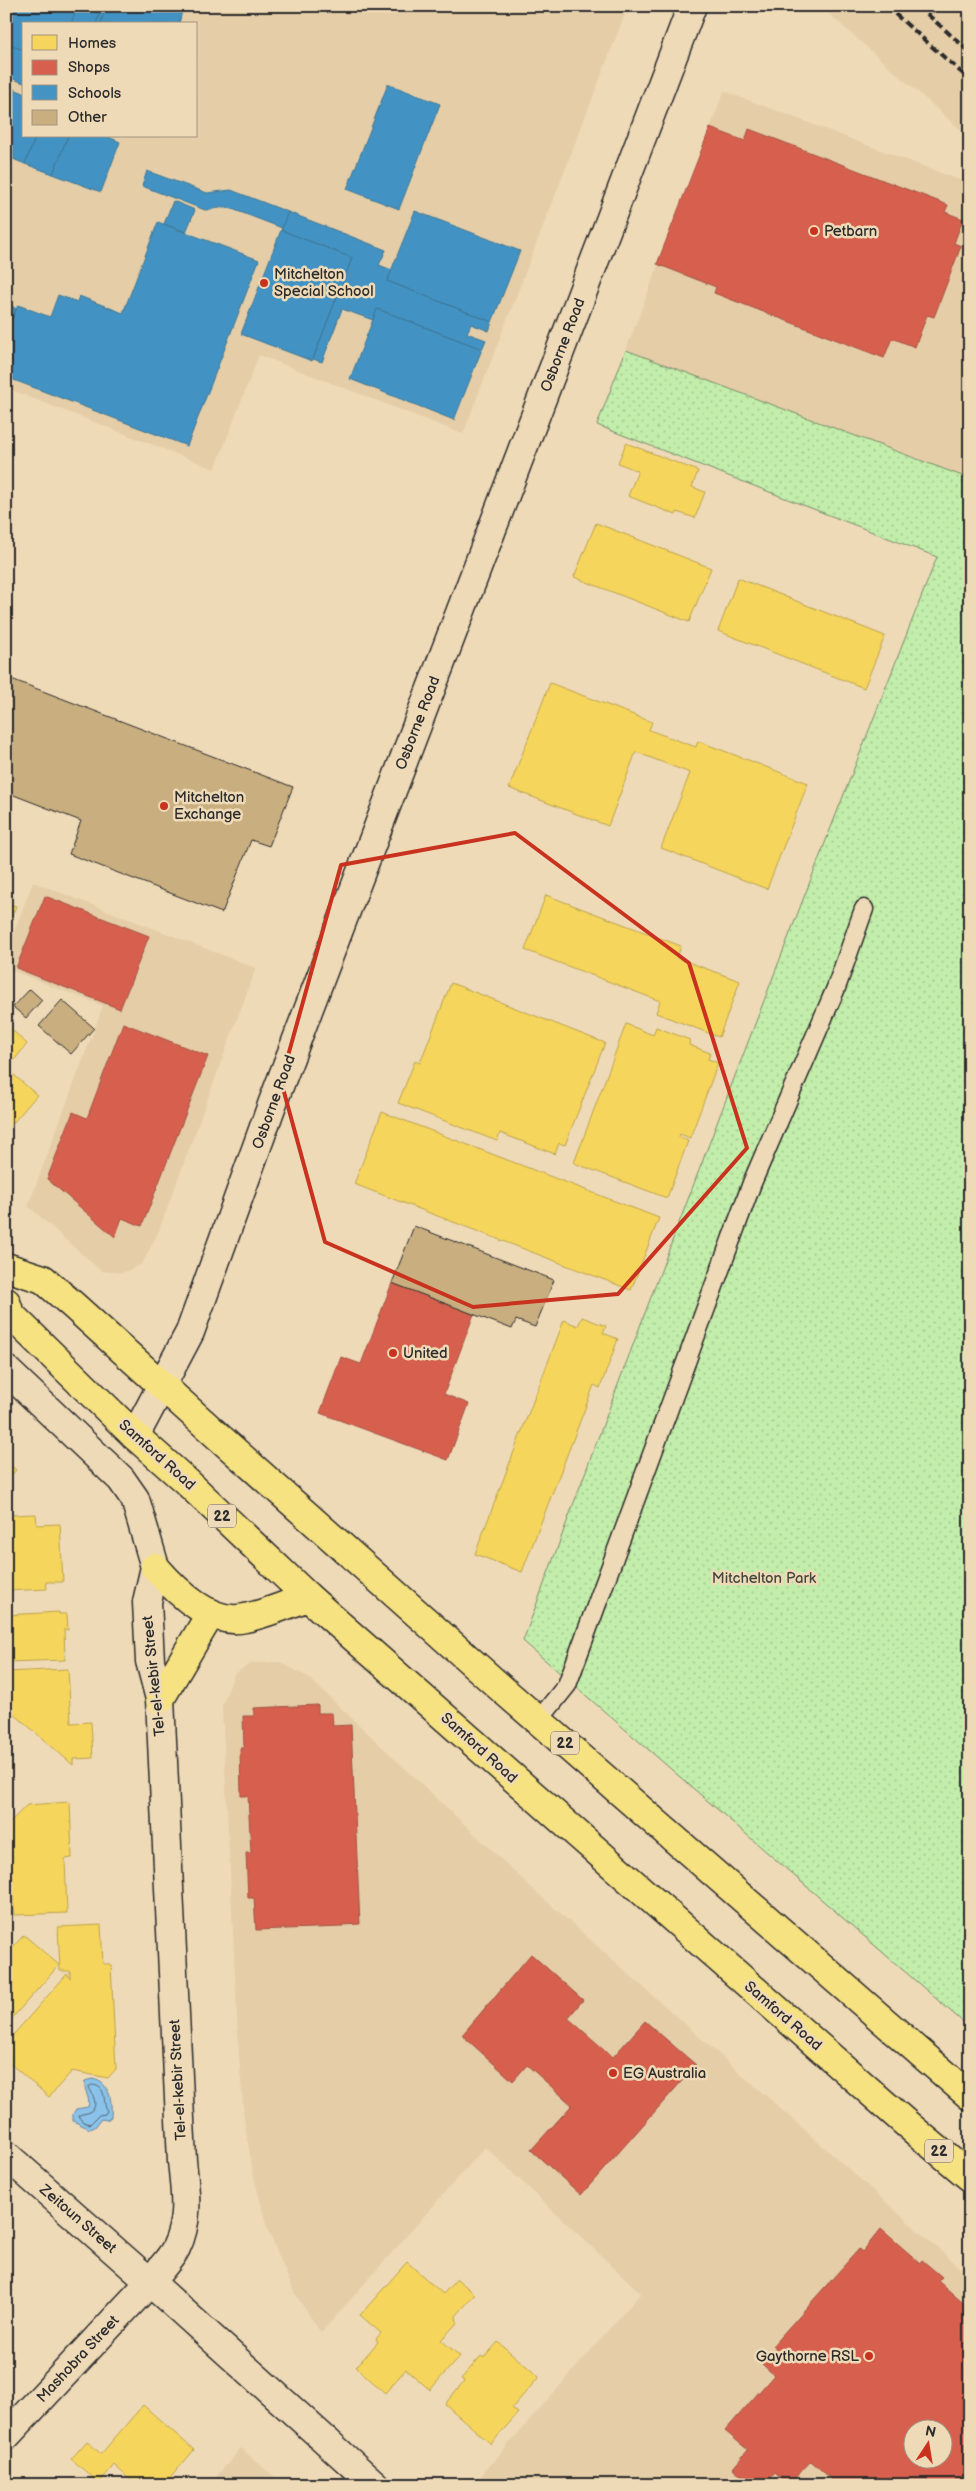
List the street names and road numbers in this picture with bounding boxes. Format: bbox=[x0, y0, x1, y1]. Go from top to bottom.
street label: Osborne Road bbox=[536, 295, 590, 395]
street label: Osborne Road bbox=[391, 673, 445, 773]
street label: Osborne Road bbox=[248, 1052, 300, 1152]
street label: Samford Road bbox=[115, 1416, 199, 1494]
road number: 22 bbox=[208, 1504, 236, 1528]
street label: Tel-el-kebir Street bbox=[138, 1614, 170, 1737]
street label: Samford Road bbox=[437, 1709, 521, 1787]
road number: 22 bbox=[551, 1732, 579, 1755]
street label: Samford Road bbox=[740, 1977, 826, 2055]
street label: Tel-el-kebir Street bbox=[165, 2019, 191, 2141]
road number: 22 bbox=[925, 2140, 953, 2162]
street label: Zeitoun Street bbox=[35, 2180, 121, 2258]
street label: Mashobra Street bbox=[33, 2311, 124, 2407]

